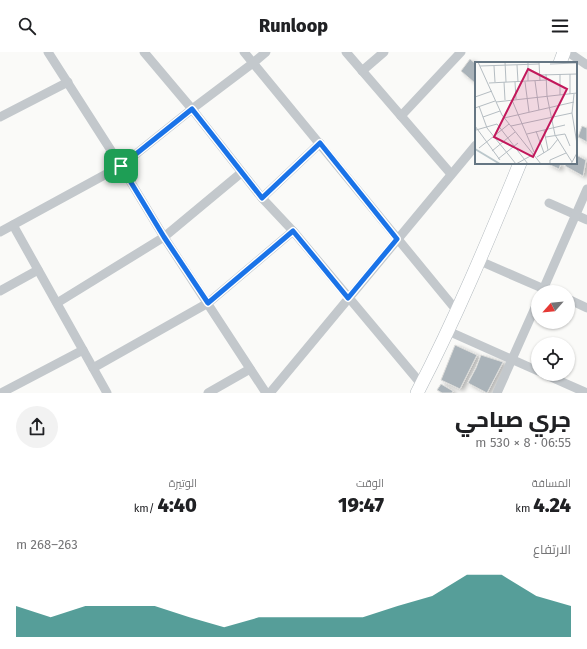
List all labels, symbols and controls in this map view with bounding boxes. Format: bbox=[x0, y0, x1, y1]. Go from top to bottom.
icon: search bbox=[16, 15, 38, 37]
text: Runloop bbox=[259, 15, 328, 37]
icon: menu bbox=[549, 15, 571, 37]
inset map bbox=[475, 62, 577, 164]
pin bbox=[104, 149, 138, 183]
icon: arrive bbox=[110, 155, 132, 177]
north arrow bbox=[531, 285, 575, 329]
map controls bbox=[531, 285, 575, 381]
button: locate bbox=[531, 337, 575, 381]
button: share bbox=[16, 406, 58, 448]
text: جري صباحي bbox=[455, 406, 571, 433]
text: 06:55 · 8 × 530 m bbox=[475, 435, 571, 450]
text: الوتيرة bbox=[169, 477, 197, 490]
text: الوقت bbox=[356, 477, 384, 490]
text: المسافة bbox=[532, 477, 571, 490]
text: 4:40 bbox=[157, 493, 197, 517]
text: 19:47 bbox=[338, 493, 384, 517]
text: 4.24 bbox=[533, 493, 571, 517]
text: /km bbox=[134, 502, 157, 515]
text: km bbox=[515, 502, 533, 515]
text: 263–268 m bbox=[16, 537, 78, 552]
text: الارتفاع bbox=[533, 542, 571, 557]

